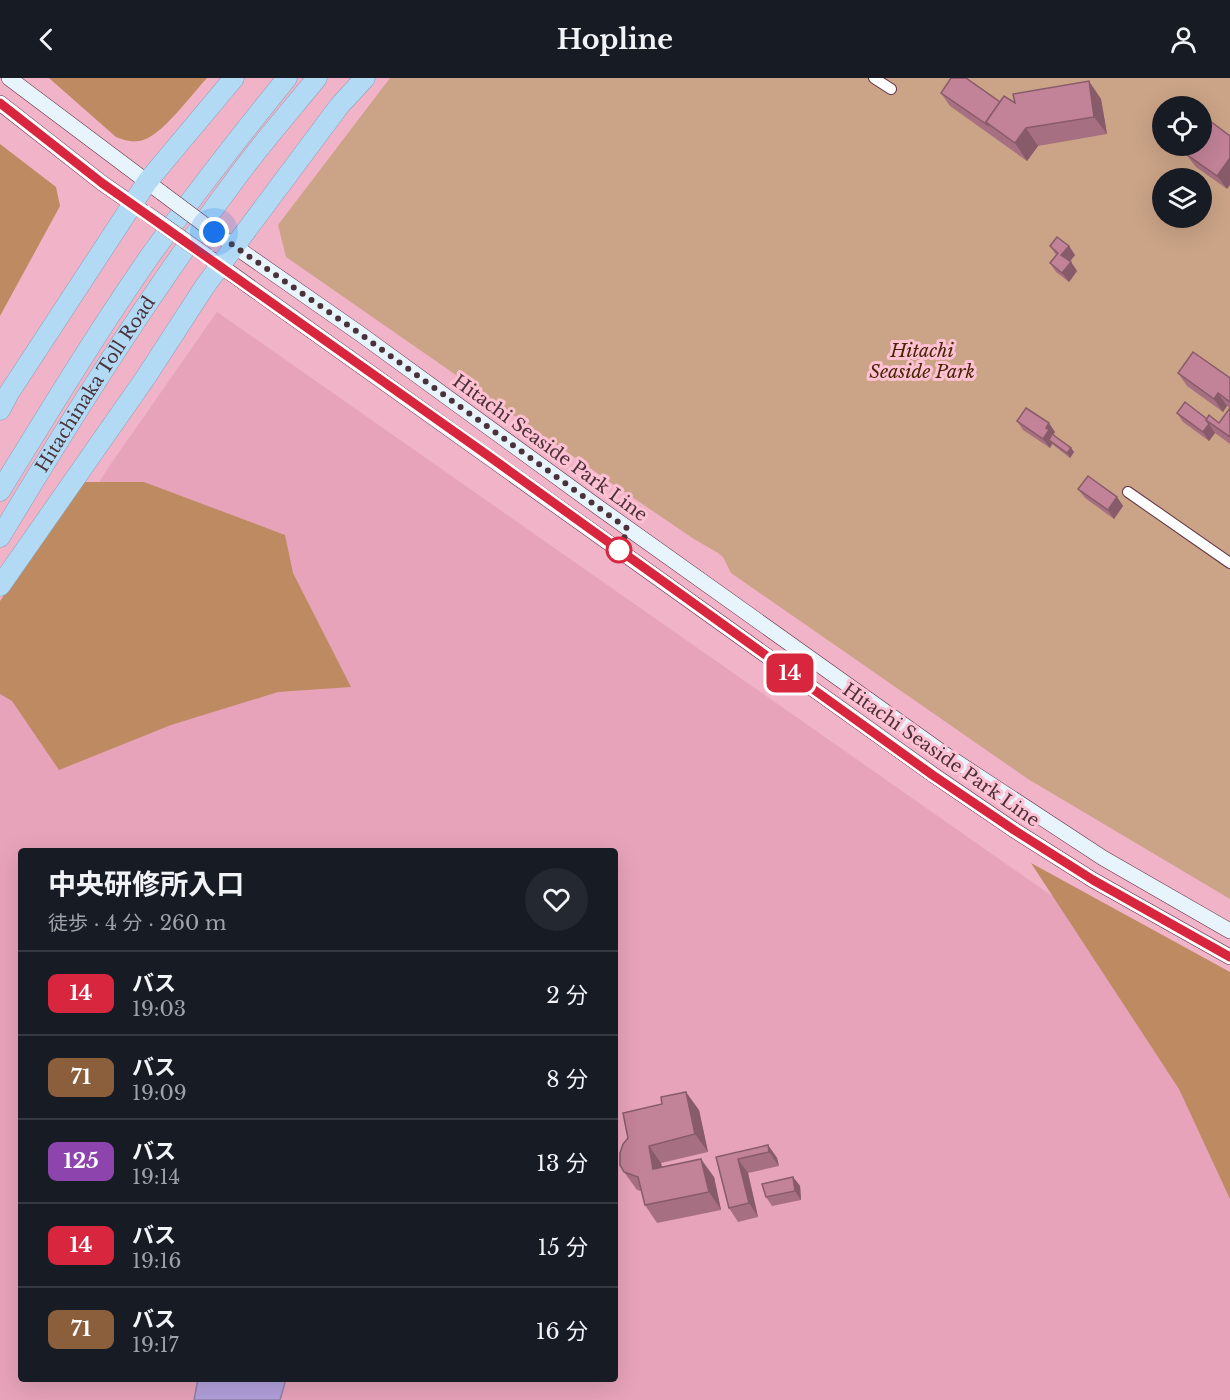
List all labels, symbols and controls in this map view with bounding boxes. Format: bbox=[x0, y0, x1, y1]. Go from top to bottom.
icon: back bbox=[30, 23, 63, 56]
text: Hopline bbox=[557, 23, 673, 56]
icon: person bbox=[1167, 23, 1200, 56]
map controls bbox=[1152, 96, 1212, 228]
button: locate bbox=[1152, 96, 1212, 156]
button: layers bbox=[1152, 168, 1212, 228]
your location bbox=[199, 217, 229, 247]
street label: Hitachinaka Toll Road bbox=[31, 292, 160, 476]
park label: Hitachi Seaside Park bbox=[869, 340, 975, 383]
street label: Hitachi Seaside Park Line bbox=[448, 370, 652, 526]
unlabelled marker bbox=[606, 537, 632, 563]
line badge: 14 bbox=[763, 654, 817, 692]
text: 14 bbox=[778, 660, 802, 686]
street label: Hitachi Seaside Park Line bbox=[838, 678, 1044, 832]
text: 中央研修所入口 bbox=[48, 867, 244, 902]
button: heart bbox=[525, 868, 588, 931]
text: 徒歩 · 4 分 · 260 m bbox=[48, 911, 226, 935]
text: バス bbox=[132, 970, 176, 997]
text: 14 bbox=[69, 980, 93, 1006]
text: 2 分 bbox=[546, 982, 588, 1009]
text: 19:03 bbox=[132, 997, 186, 1021]
text: バス bbox=[132, 1054, 176, 1081]
text: 71 bbox=[71, 1064, 91, 1090]
text: 8 分 bbox=[546, 1066, 588, 1093]
text: 19:09 bbox=[132, 1081, 187, 1105]
text: バス bbox=[132, 1138, 176, 1165]
text: 125 bbox=[63, 1148, 99, 1174]
text: 13 分 bbox=[536, 1150, 588, 1177]
text: 19:14 bbox=[132, 1165, 180, 1189]
text: バス bbox=[132, 1222, 176, 1249]
text: 14 bbox=[69, 1232, 93, 1258]
text: 15 分 bbox=[537, 1234, 588, 1261]
text: 19:16 bbox=[132, 1249, 181, 1273]
text: バス bbox=[132, 1306, 176, 1333]
text: 71 bbox=[71, 1316, 91, 1342]
text: 16 分 bbox=[536, 1318, 588, 1345]
text: 19:17 bbox=[132, 1333, 178, 1357]

